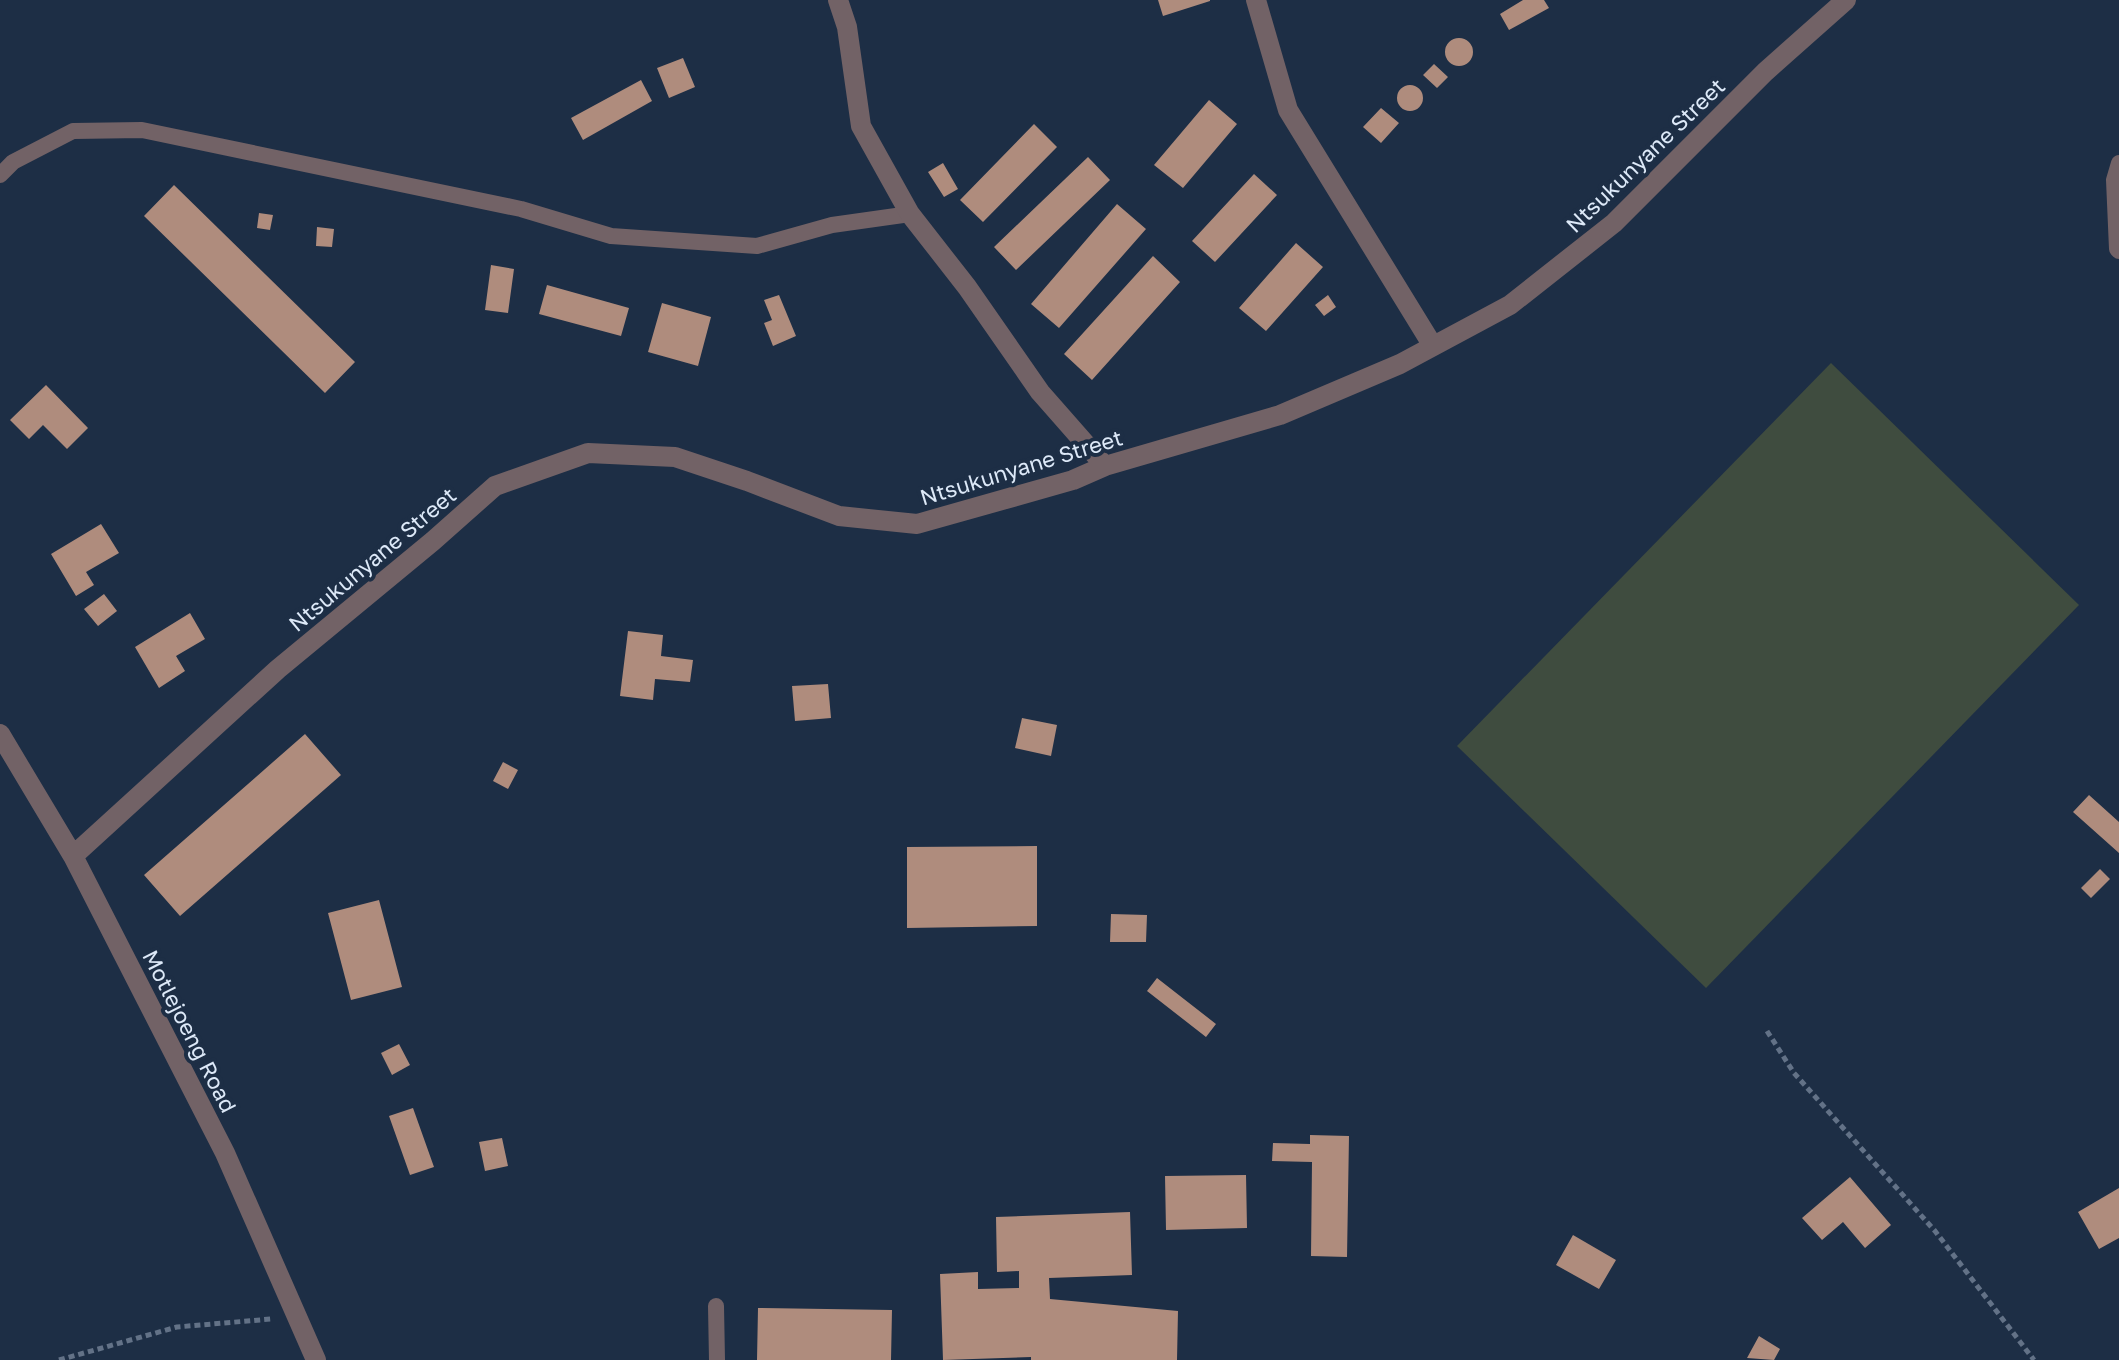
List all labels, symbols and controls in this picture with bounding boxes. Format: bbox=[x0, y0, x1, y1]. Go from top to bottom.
street label: Ntsukunyane Street bbox=[1560, 72, 1730, 238]
street label: Ntsukunyane Street bbox=[916, 423, 1126, 511]
street label: Ntsukunyane Street bbox=[283, 481, 461, 637]
street label: Motlejoeng Road bbox=[137, 945, 243, 1117]

